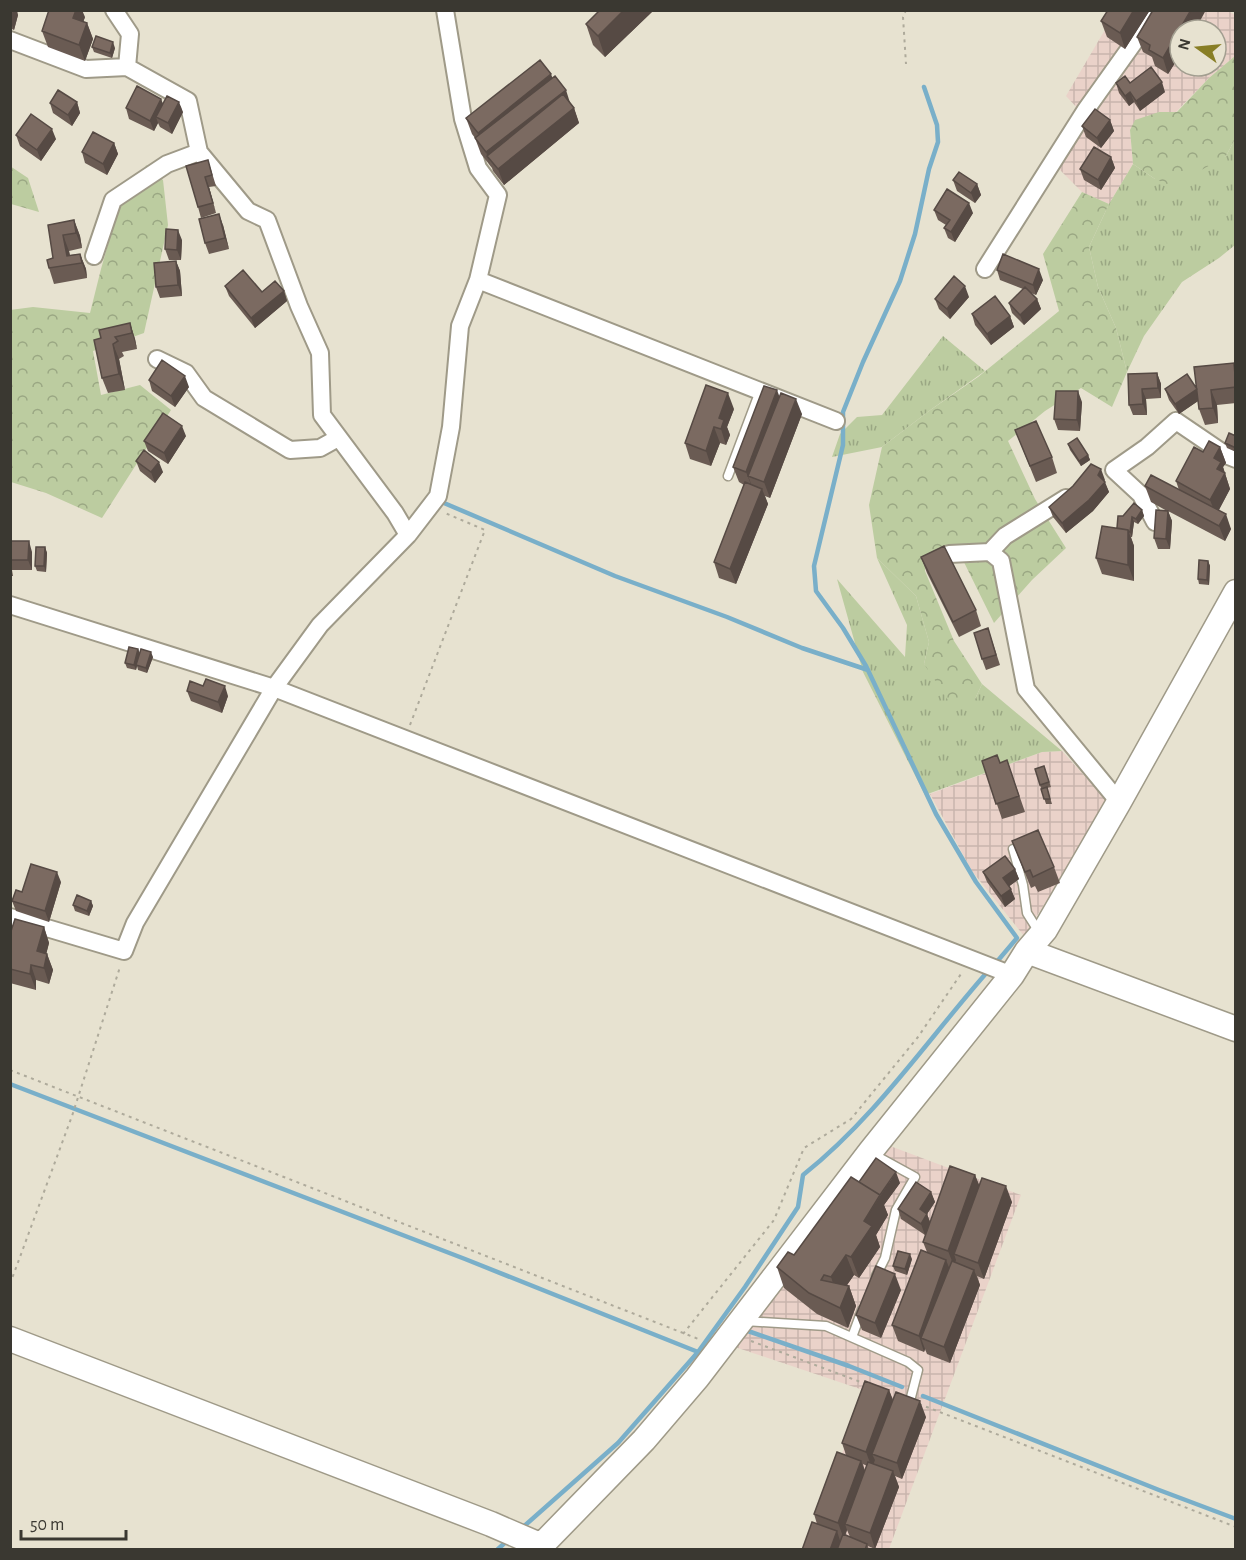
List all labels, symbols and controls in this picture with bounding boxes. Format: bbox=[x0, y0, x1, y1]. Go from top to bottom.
north arrow bbox=[1168, 18, 1228, 78]
text: N bbox=[1175, 37, 1194, 52]
scale bar bbox=[21, 1503, 126, 1541]
text: 50 m bbox=[30, 1516, 64, 1534]

